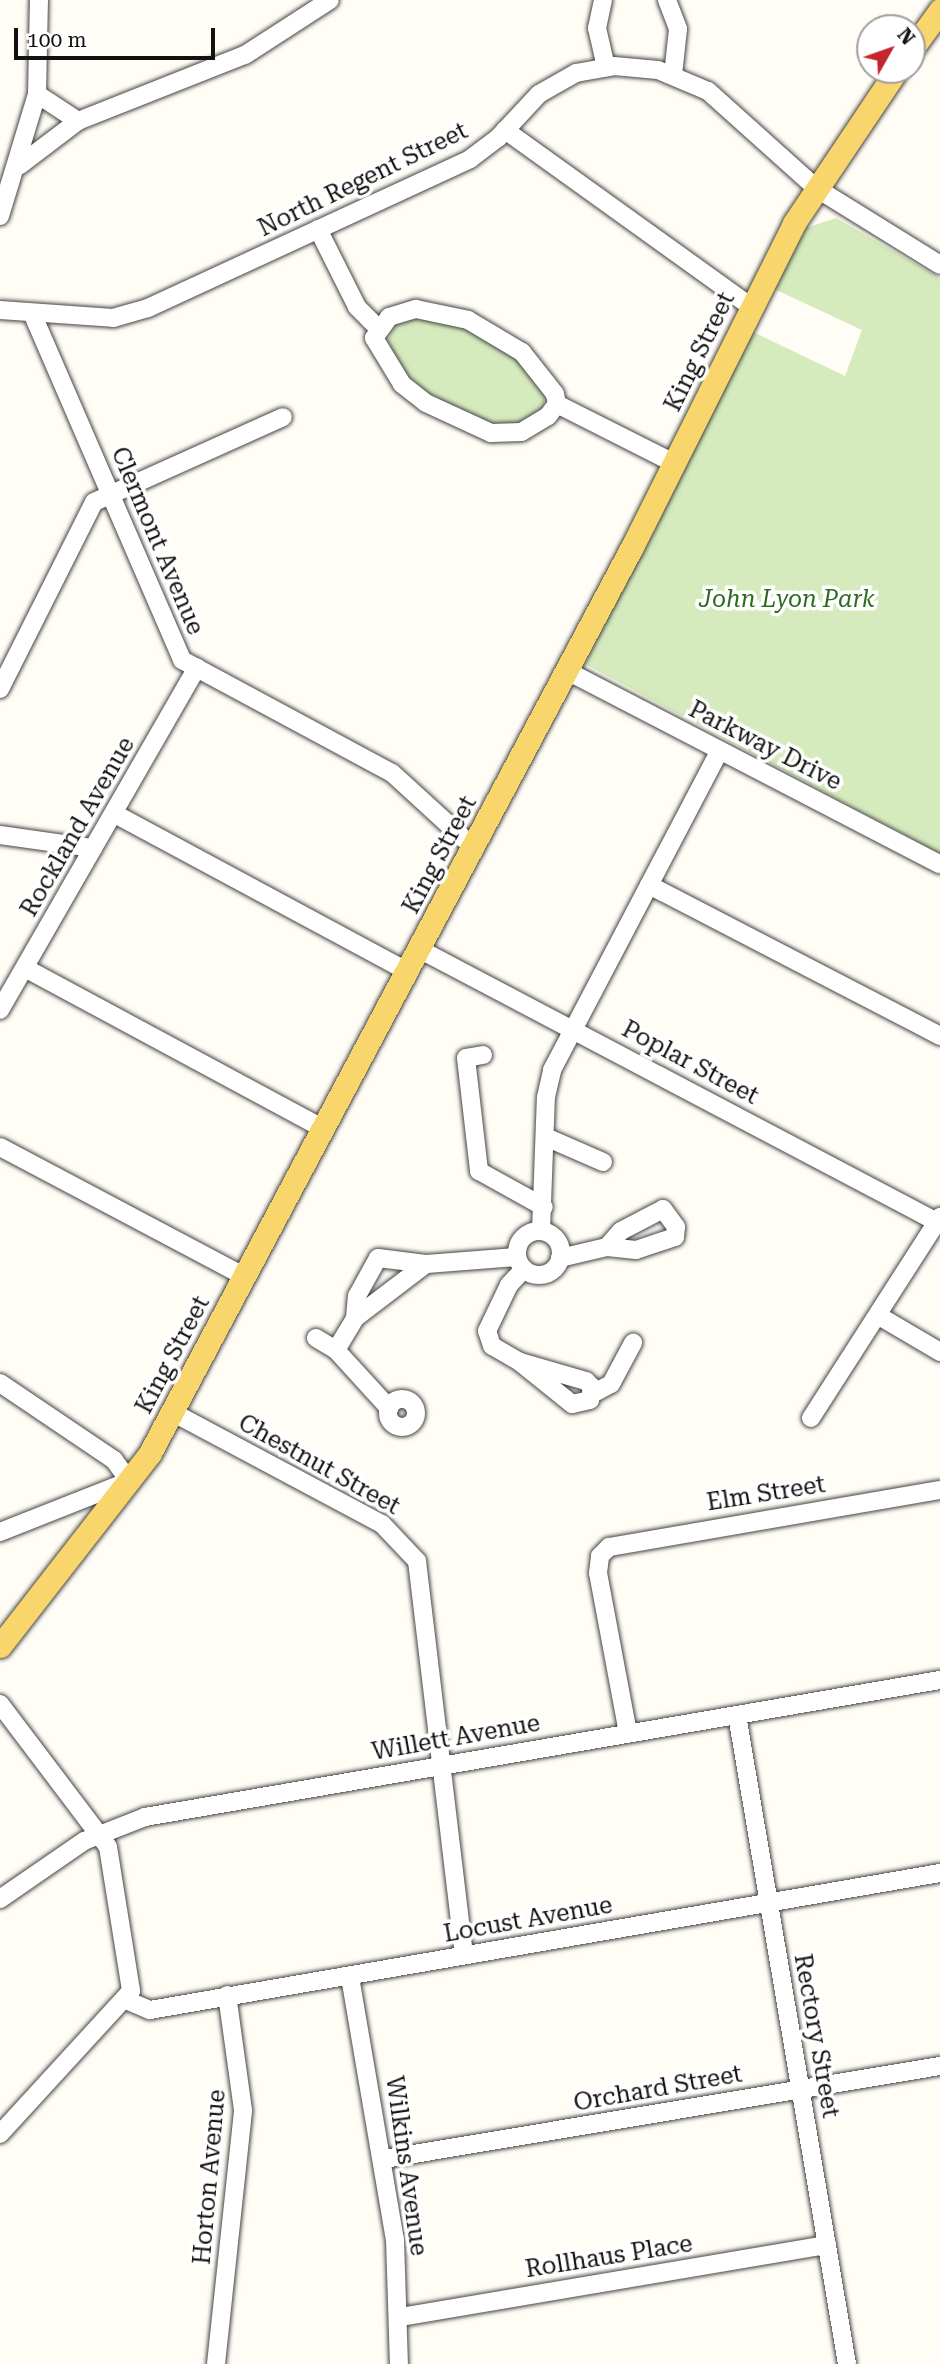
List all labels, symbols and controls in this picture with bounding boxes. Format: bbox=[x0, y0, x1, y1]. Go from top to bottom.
scale bar bbox=[18, 14, 219, 58]
north arrow bbox=[856, 14, 926, 84]
text: N bbox=[892, 23, 919, 49]
text: 100 m bbox=[27, 28, 87, 52]
street label: North Regent Street bbox=[254, 117, 472, 243]
street label: King Street bbox=[659, 288, 741, 416]
street label: Clermont Avenue bbox=[105, 443, 209, 639]
park label: John Lyon Park bbox=[699, 586, 875, 614]
street label: Parkway Drive bbox=[684, 695, 846, 797]
street label: Rockland Avenue bbox=[15, 732, 141, 922]
street label: King Street bbox=[397, 791, 483, 919]
street label: Poplar Street bbox=[617, 1015, 763, 1111]
street label: King Street bbox=[130, 1291, 216, 1419]
street label: Chestnut Street bbox=[233, 1409, 405, 1521]
street label: Elm Street bbox=[705, 1470, 827, 1518]
street label: Willett Avenue bbox=[370, 1709, 542, 1767]
street label: Locust Avenue bbox=[442, 1891, 614, 1949]
street label: Rectory Street bbox=[787, 1952, 845, 2120]
street label: Orchard Street bbox=[572, 2060, 744, 2118]
street label: Wilkins Avenue bbox=[379, 2074, 433, 2258]
street label: Horton Avenue bbox=[188, 2088, 232, 2266]
street label: Rollhaus Place bbox=[523, 2230, 695, 2284]

